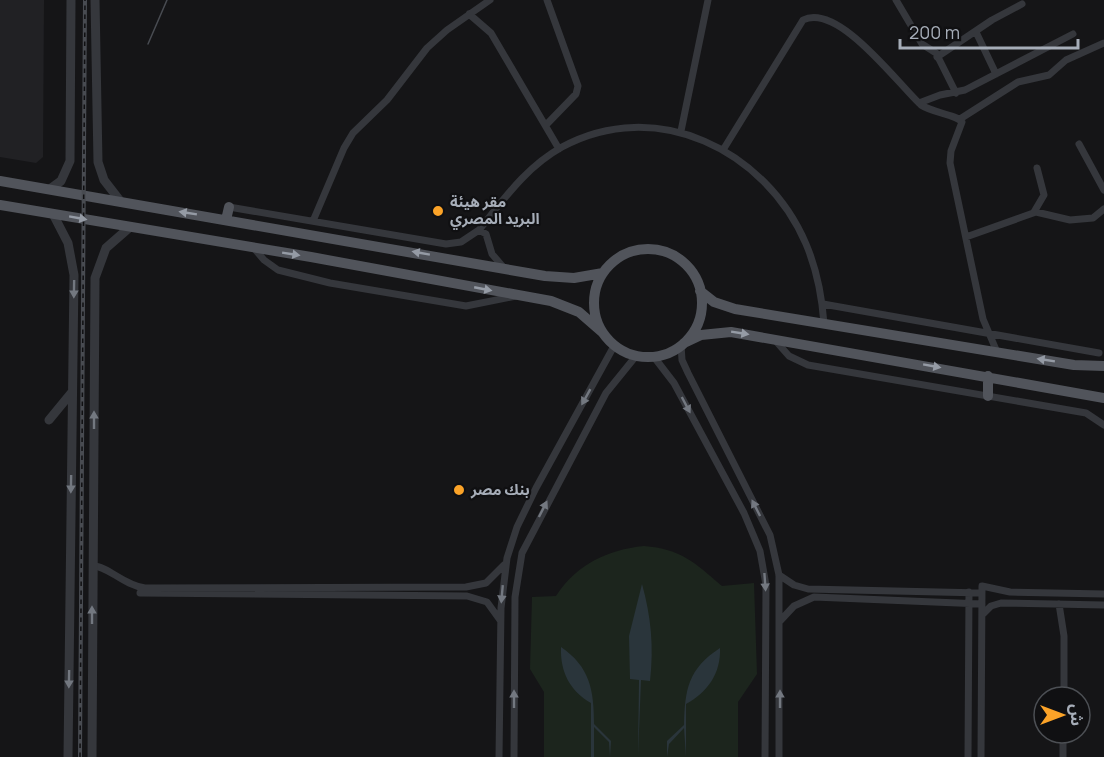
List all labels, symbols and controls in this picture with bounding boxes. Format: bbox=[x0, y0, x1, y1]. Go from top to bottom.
scale bar bbox=[900, 12, 1078, 50]
text: 200 m bbox=[909, 20, 960, 44]
place label: مقر هيئة البريد المصري bbox=[450, 191, 540, 230]
marker: مقر هيئة البريد المصري bbox=[431, 204, 445, 218]
one-way arrow bbox=[178, 209, 197, 218]
one-way arrow bbox=[69, 214, 88, 223]
one-way arrow bbox=[412, 248, 431, 257]
one-way arrow bbox=[282, 249, 301, 258]
one-way arrow bbox=[69, 280, 79, 299]
one-way arrow bbox=[474, 285, 493, 294]
one-way arrow bbox=[731, 329, 750, 338]
one-way arrow bbox=[1036, 355, 1055, 364]
one-way arrow bbox=[923, 362, 942, 371]
one-way arrow bbox=[581, 389, 591, 406]
one-way arrow bbox=[681, 397, 691, 414]
one-way arrow bbox=[89, 410, 99, 429]
one-way arrow bbox=[66, 475, 76, 494]
place label: بنك مصر bbox=[470, 479, 530, 500]
marker: بنك مصر bbox=[452, 483, 466, 497]
one-way arrow bbox=[752, 499, 762, 517]
one-way arrow bbox=[537, 500, 547, 518]
one-way arrow bbox=[760, 573, 770, 592]
one-way arrow bbox=[497, 584, 507, 603]
one-way arrow bbox=[87, 605, 97, 624]
one-way arrow bbox=[64, 670, 73, 689]
north arrow bbox=[1032, 685, 1092, 745]
one-way arrow bbox=[509, 689, 519, 708]
one-way arrow bbox=[775, 689, 785, 708]
text: ش bbox=[1066, 704, 1088, 726]

